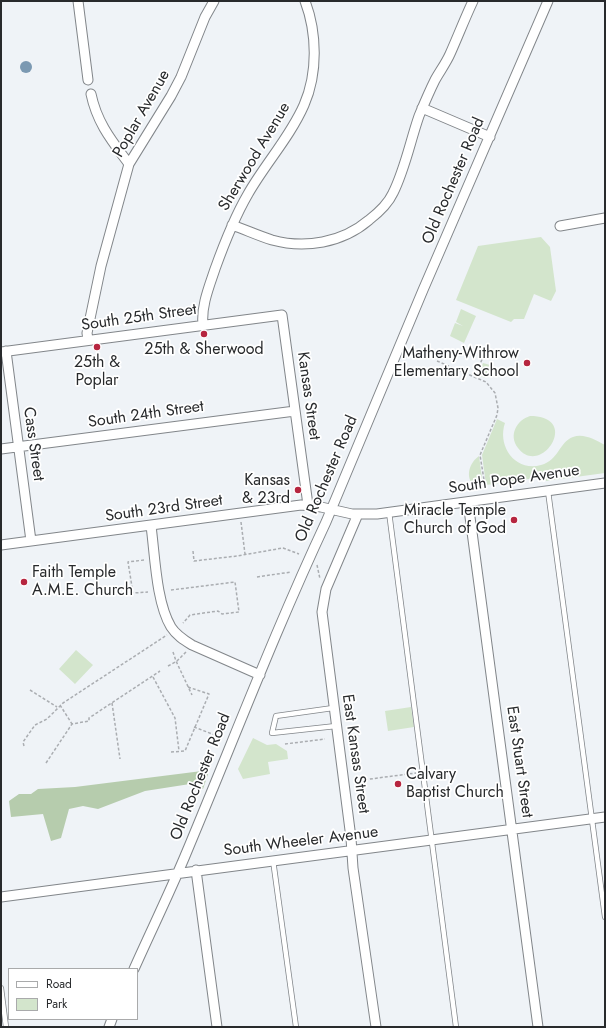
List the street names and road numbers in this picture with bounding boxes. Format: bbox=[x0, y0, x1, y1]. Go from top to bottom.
street label: Poplar Avenue bbox=[109, 67, 175, 161]
street label: Sherwood Avenue bbox=[215, 99, 295, 215]
street label: Old Rochester Road bbox=[419, 115, 489, 247]
street label: South 25th Street bbox=[80, 300, 198, 336]
street label: Kansas Street bbox=[292, 351, 324, 441]
street label: South 24th Street bbox=[87, 397, 205, 433]
street label: Cass Street bbox=[18, 406, 48, 482]
street label: Old Rochester Road bbox=[292, 413, 362, 545]
street label: South Pope Avenue bbox=[447, 461, 581, 499]
street label: South 23rd Street bbox=[104, 491, 224, 527]
street label: East Kansas Street bbox=[337, 693, 373, 815]
street label: East Stuart Street bbox=[502, 705, 536, 819]
street label: Old Rochester Road bbox=[167, 711, 235, 843]
street label: South Wheeler Avenue bbox=[223, 823, 379, 861]

